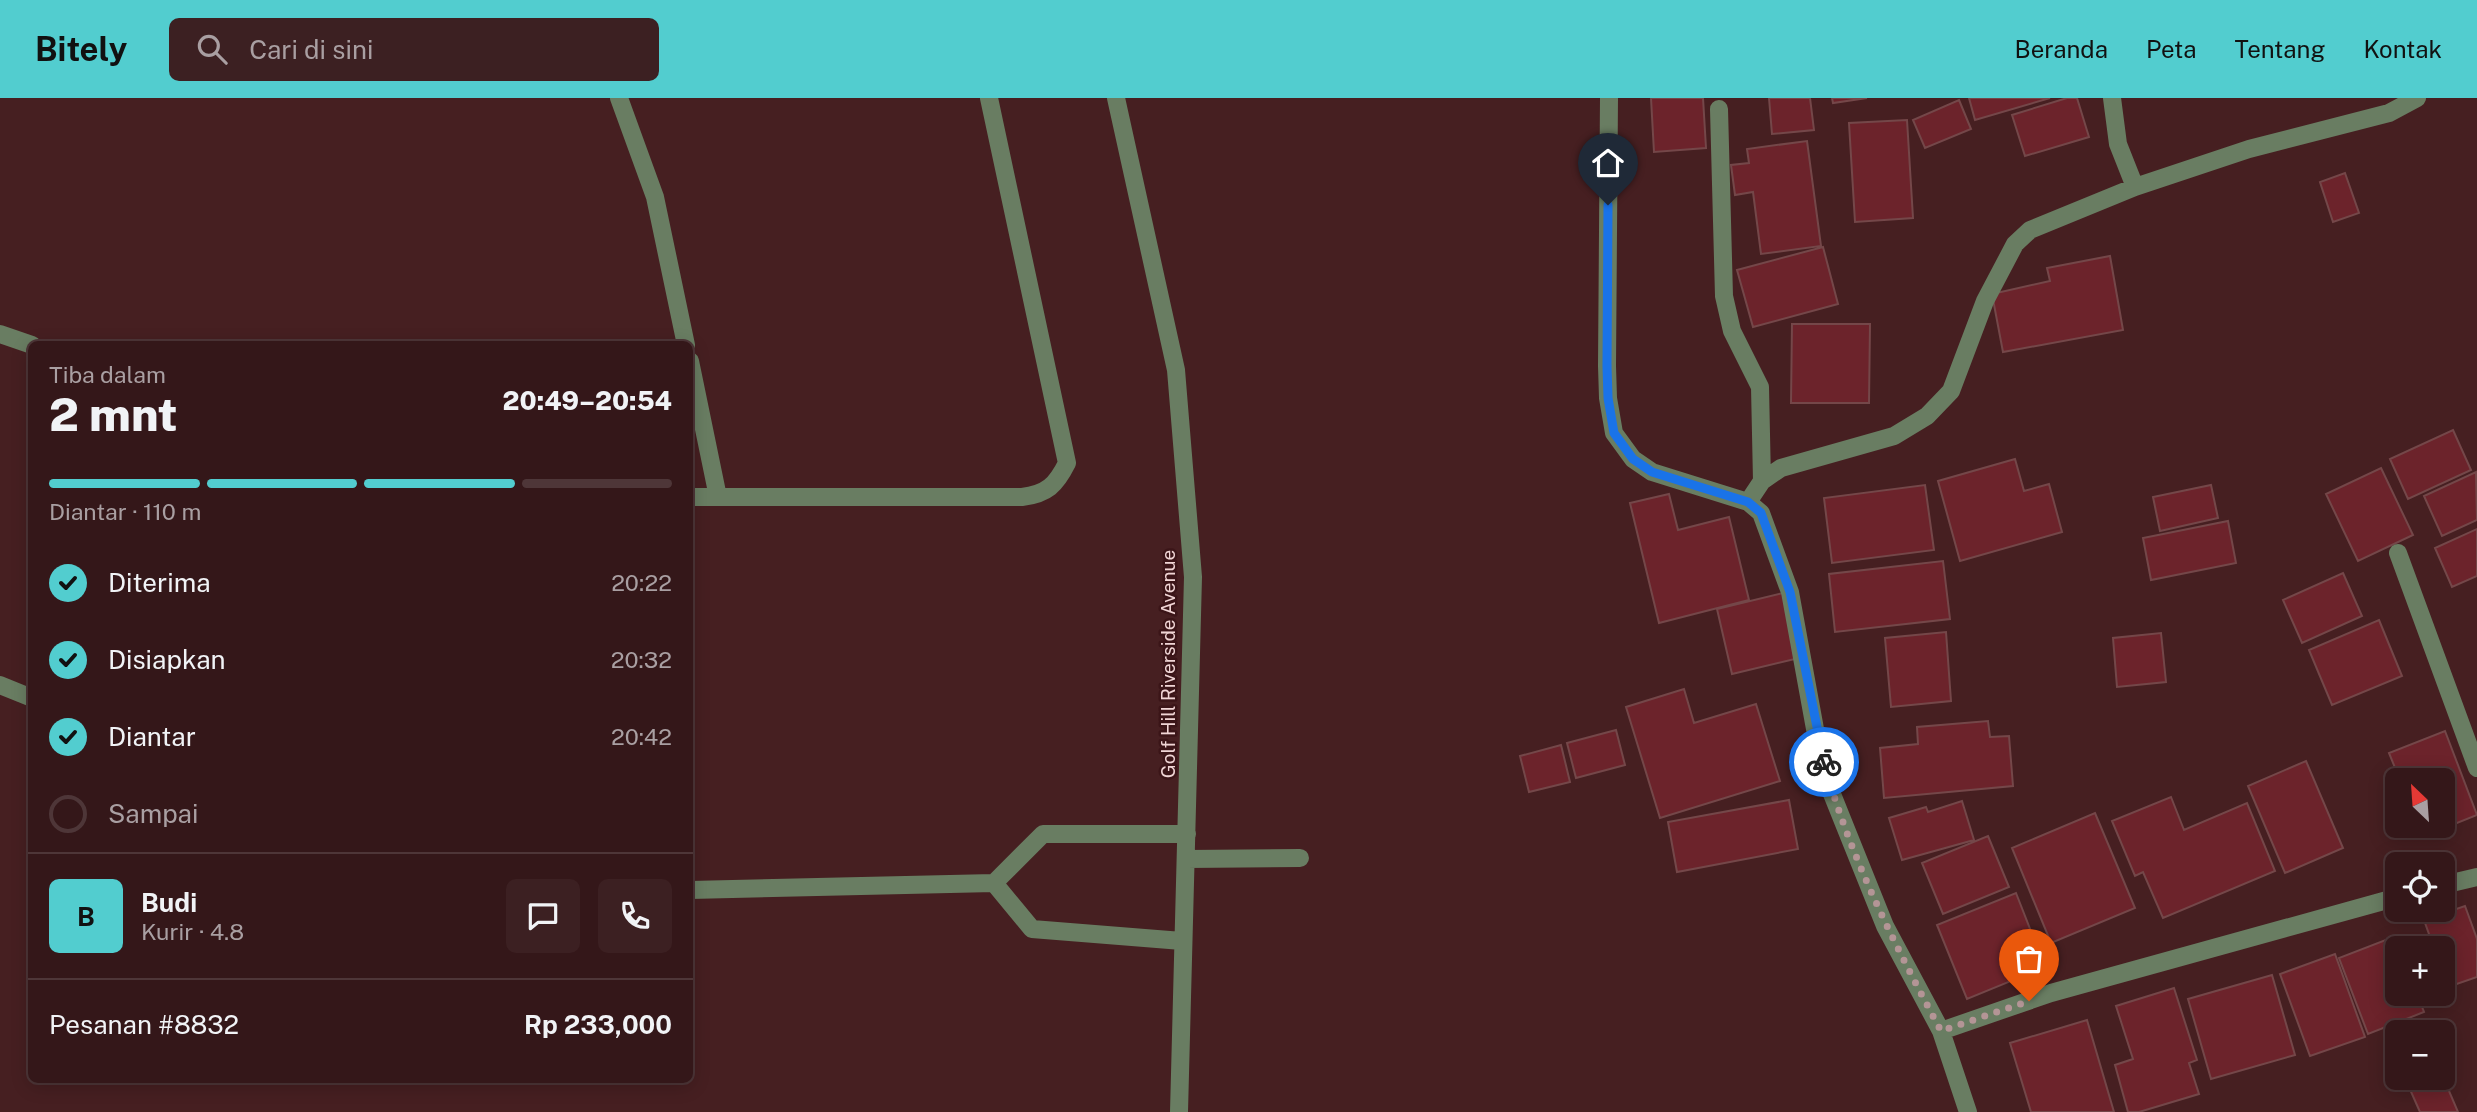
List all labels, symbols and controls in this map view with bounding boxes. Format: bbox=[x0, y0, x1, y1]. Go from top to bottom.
search box bbox=[169, 18, 659, 81]
text: Bitely bbox=[35, 30, 127, 68]
icon: search bbox=[193, 30, 231, 68]
text: Cari di sini bbox=[249, 34, 374, 65]
text: Beranda bbox=[2014, 35, 2108, 63]
text: Peta bbox=[2146, 35, 2197, 63]
text: Tentang bbox=[2235, 35, 2325, 63]
text: Kontak bbox=[2363, 35, 2442, 63]
pin bbox=[1578, 133, 1638, 205]
icon: home bbox=[1589, 144, 1627, 182]
text: Tiba dalam bbox=[49, 361, 166, 388]
text: 20:49–20:54 bbox=[503, 385, 672, 416]
text: 2 mnt bbox=[49, 387, 177, 441]
text: Diantar · 110 m bbox=[49, 498, 201, 525]
street label: Golf Hill Riverside Avenue bbox=[1157, 550, 1179, 778]
icon: check bbox=[49, 564, 87, 602]
text: Diterima bbox=[108, 567, 211, 598]
text: 20:22 bbox=[611, 569, 672, 596]
icon: check bbox=[49, 641, 87, 679]
text: Disiapkan bbox=[108, 644, 226, 675]
text: 20:32 bbox=[611, 646, 672, 673]
icon: check bbox=[49, 718, 87, 756]
text: Diantar bbox=[108, 721, 196, 752]
text: 20:42 bbox=[611, 723, 672, 750]
courier bbox=[1789, 727, 1859, 797]
icon: bike bbox=[1805, 743, 1843, 781]
north arrow bbox=[2385, 768, 2455, 838]
map controls bbox=[2385, 768, 2455, 1090]
text: Sampai bbox=[108, 798, 198, 829]
button: locate bbox=[2385, 852, 2455, 922]
button: chat bbox=[506, 879, 580, 953]
button: phone bbox=[598, 879, 672, 953]
text: Budi bbox=[141, 887, 197, 918]
text: B bbox=[77, 901, 95, 932]
text: Kurir · 4.8 bbox=[141, 918, 244, 945]
pin bbox=[1999, 929, 2059, 1001]
button: + bbox=[2385, 936, 2455, 1006]
icon: bag bbox=[2010, 940, 2048, 978]
text: Pesanan #8832 bbox=[49, 1009, 239, 1040]
text: Rp 233,000 bbox=[524, 1009, 672, 1040]
button: − bbox=[2385, 1020, 2455, 1090]

